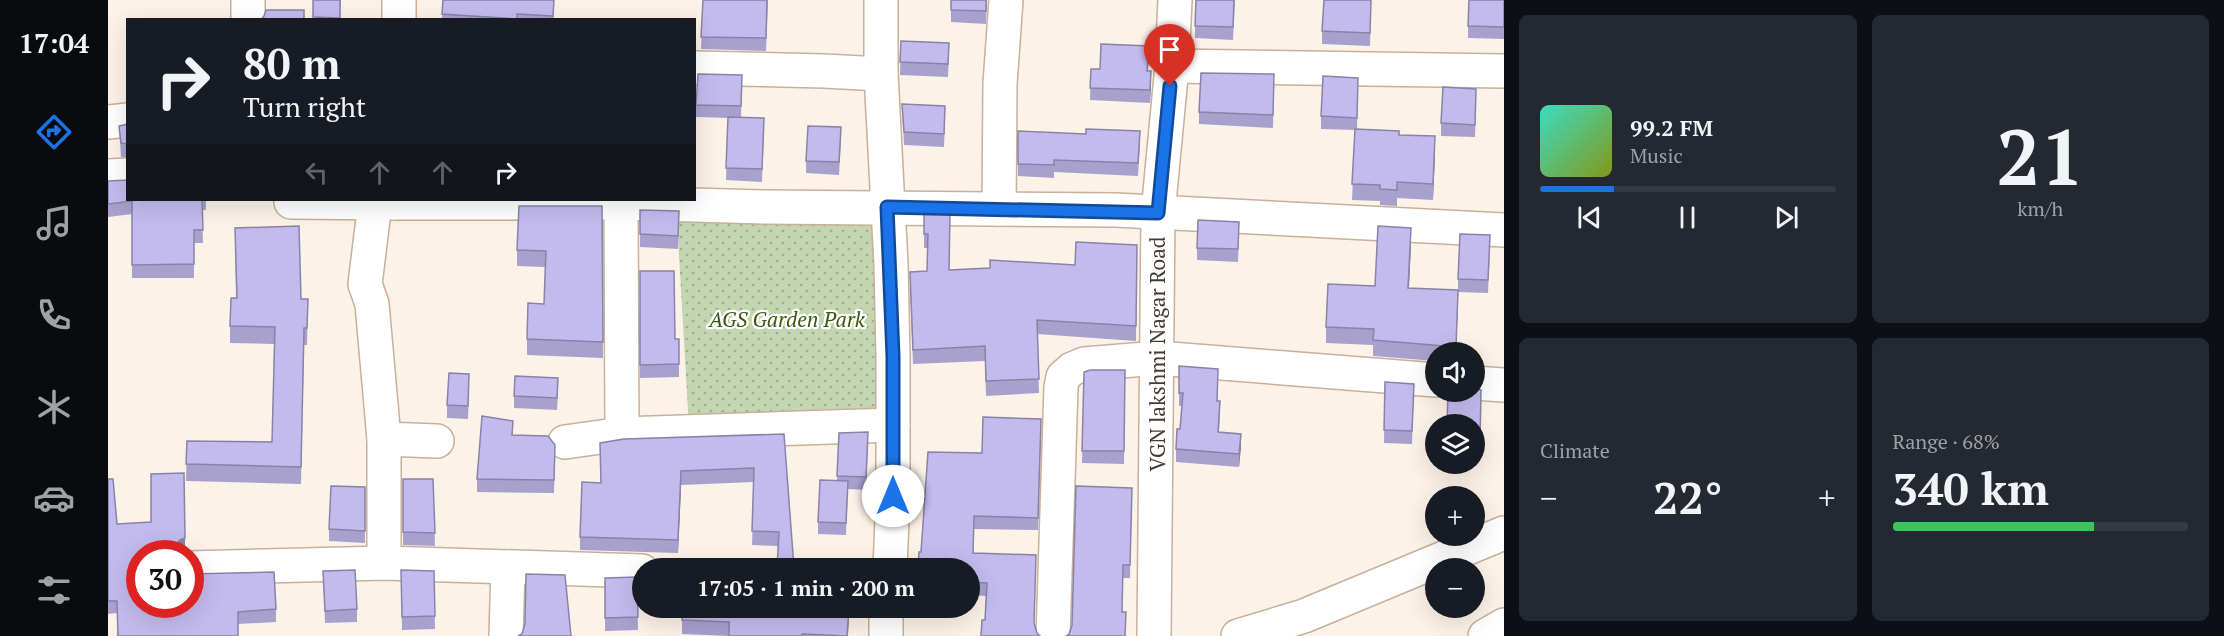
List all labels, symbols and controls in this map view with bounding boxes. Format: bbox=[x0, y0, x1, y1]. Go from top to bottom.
pin bbox=[1144, 24, 1195, 86]
text: 17:04 bbox=[19, 25, 89, 61]
icon: arrive bbox=[1153, 33, 1186, 66]
text: 80 m bbox=[243, 35, 341, 91]
icon: right bbox=[144, 42, 222, 120]
text: Turn right bbox=[243, 89, 366, 125]
text: 21 bbox=[1996, 104, 2084, 207]
icon: directions bbox=[33, 111, 75, 153]
text: 99.2 FM bbox=[1630, 113, 1713, 142]
text: Music bbox=[1630, 142, 1683, 169]
icon: left bbox=[300, 156, 333, 189]
icon: ahead bbox=[363, 156, 396, 189]
icon: ahead bbox=[426, 156, 459, 189]
icon: right bbox=[489, 156, 522, 189]
text: km/h bbox=[2017, 195, 2063, 222]
icon: previous bbox=[1573, 201, 1606, 234]
icon: pause bbox=[1671, 201, 1704, 234]
icon: next bbox=[1770, 201, 1803, 234]
icon: music bbox=[33, 202, 75, 244]
street label: VGN lakshmi Nagar Road bbox=[1143, 236, 1171, 471]
icon: phone bbox=[33, 294, 75, 336]
park label: AGS Garden Park bbox=[707, 305, 866, 333]
map controls bbox=[1425, 342, 1485, 618]
button: sound bbox=[1425, 342, 1485, 402]
icon: climate bbox=[33, 386, 75, 428]
button: layers bbox=[1425, 414, 1485, 474]
text: Range · 68% bbox=[1893, 428, 2000, 455]
text: Climate bbox=[1540, 437, 1610, 464]
text: 340 km bbox=[1893, 458, 2049, 518]
position arrow bbox=[861, 464, 925, 528]
text: 22° bbox=[1653, 467, 1722, 527]
text: − bbox=[1540, 476, 1558, 519]
text: + bbox=[1818, 476, 1836, 519]
icon: car bbox=[33, 477, 75, 519]
button: + bbox=[1425, 486, 1485, 546]
speed limit sign: 30 bbox=[126, 540, 204, 618]
button: − bbox=[1425, 558, 1485, 618]
icon: filters bbox=[33, 569, 75, 611]
text: 17:05 · 1 min · 200 m bbox=[697, 573, 915, 602]

